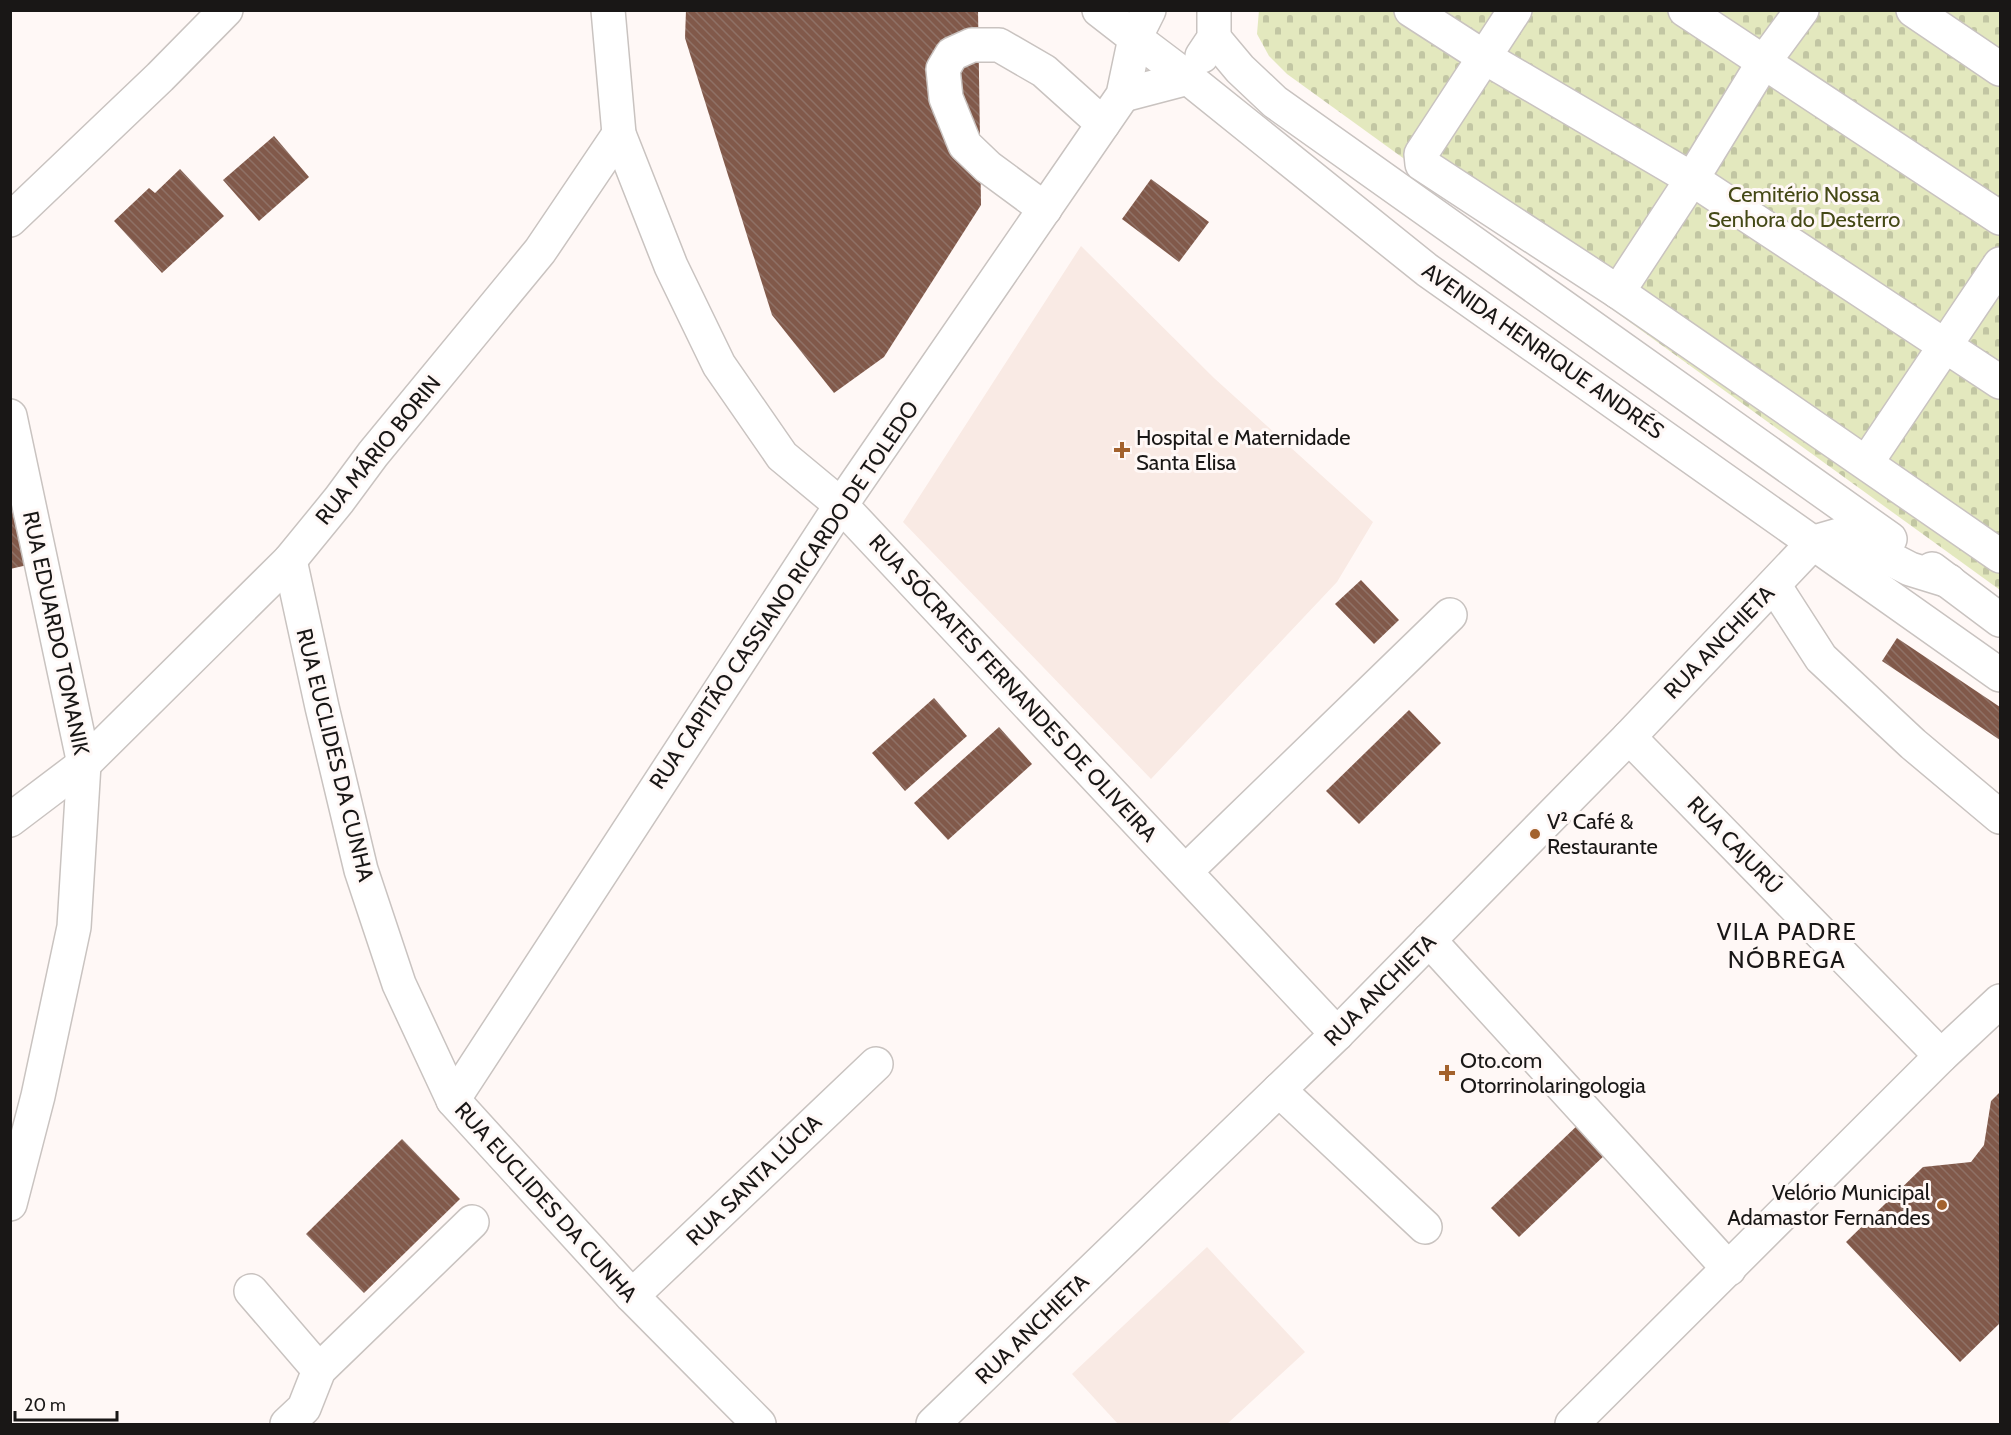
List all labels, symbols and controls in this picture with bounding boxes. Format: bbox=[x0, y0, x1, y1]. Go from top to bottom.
park label: Cemitério Nossa Senhora do Desterro bbox=[1708, 181, 1900, 233]
street label: AVENIDA HENRIQUE ANDRÉS bbox=[1417, 257, 1669, 445]
street label: RUA MÁRIO BORIN bbox=[310, 370, 446, 530]
street label: RUA CAPITÃO CASSIANO RICARDO DE TOLEDO bbox=[644, 396, 924, 794]
place label: Hospital e Maternidade Santa Elisa bbox=[1136, 424, 1351, 476]
marker: Hospital e Maternidade Santa Elisa bbox=[1113, 441, 1131, 459]
street label: RUA EDUARDO TOMANIK bbox=[17, 509, 95, 758]
street label: RUA SÓCRATES FERNANDES DE OLIVEIRA bbox=[863, 529, 1163, 848]
street label: RUA ANCHIETA bbox=[1658, 579, 1780, 704]
street label: RUA EUCLIDES DA CUNHA bbox=[290, 626, 380, 885]
street label: RUA CAJURÚ bbox=[1682, 791, 1788, 899]
place label: V² Café & Restaurante bbox=[1547, 808, 1658, 860]
marker: V² Café & Restaurante bbox=[1528, 827, 1542, 841]
district label: VILA PADRE NÓBREGA bbox=[1717, 917, 1857, 974]
street label: RUA ANCHIETA bbox=[1318, 928, 1442, 1052]
place label: Oto.com Otorrinolaringologia bbox=[1460, 1047, 1646, 1099]
marker: Oto.com Otorrinolaringologia bbox=[1438, 1064, 1456, 1082]
street label: RUA EUCLIDES DA CUNHA bbox=[449, 1096, 643, 1308]
street label: RUA SANTA LÚCIA bbox=[681, 1108, 828, 1251]
place label: Velório Municipal Adamastor Fernandes bbox=[1727, 1179, 1931, 1231]
marker: Velório Municipal Adamastor Fernandes bbox=[1935, 1198, 1949, 1212]
street label: RUA ANCHIETA bbox=[970, 1268, 1095, 1390]
scale bar bbox=[15, 1384, 117, 1422]
text: 20 m bbox=[24, 1394, 66, 1416]

